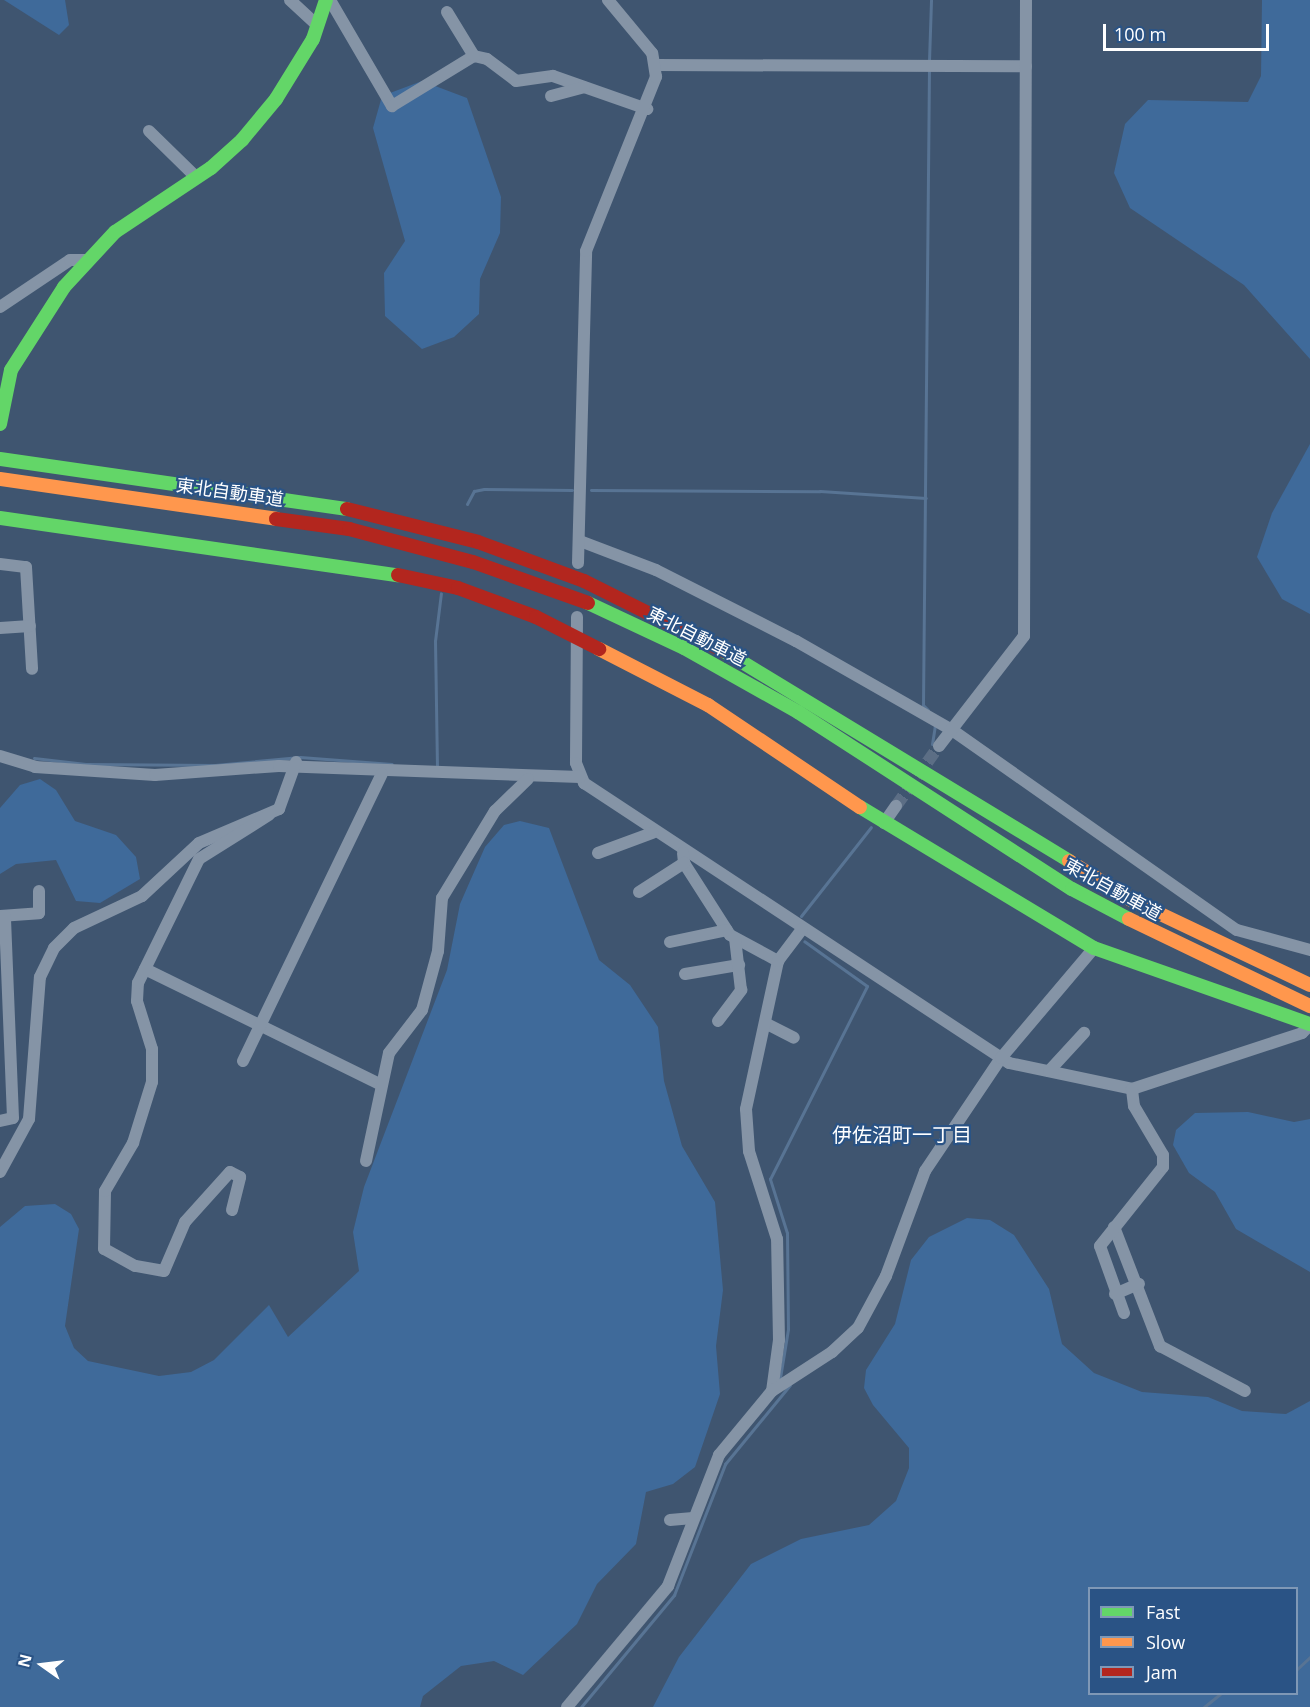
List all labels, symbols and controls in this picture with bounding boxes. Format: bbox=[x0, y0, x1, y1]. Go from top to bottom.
scale bar bbox=[1106, 12, 1272, 50]
text: 100 m bbox=[1114, 22, 1166, 46]
street label: 東北自動車道 bbox=[175, 474, 285, 510]
street label: 東北自動車道 bbox=[644, 602, 750, 670]
street label: 東北自動車道 bbox=[1061, 853, 1165, 925]
district label: 伊佐沼町一丁目 bbox=[832, 1122, 972, 1146]
legend bbox=[1088, 1587, 1298, 1695]
text: Fast bbox=[1146, 1600, 1180, 1624]
text: Slow bbox=[1146, 1630, 1185, 1654]
north arrow bbox=[12, 1635, 72, 1695]
text: N bbox=[12, 1652, 37, 1670]
text: Jam bbox=[1146, 1660, 1178, 1684]

